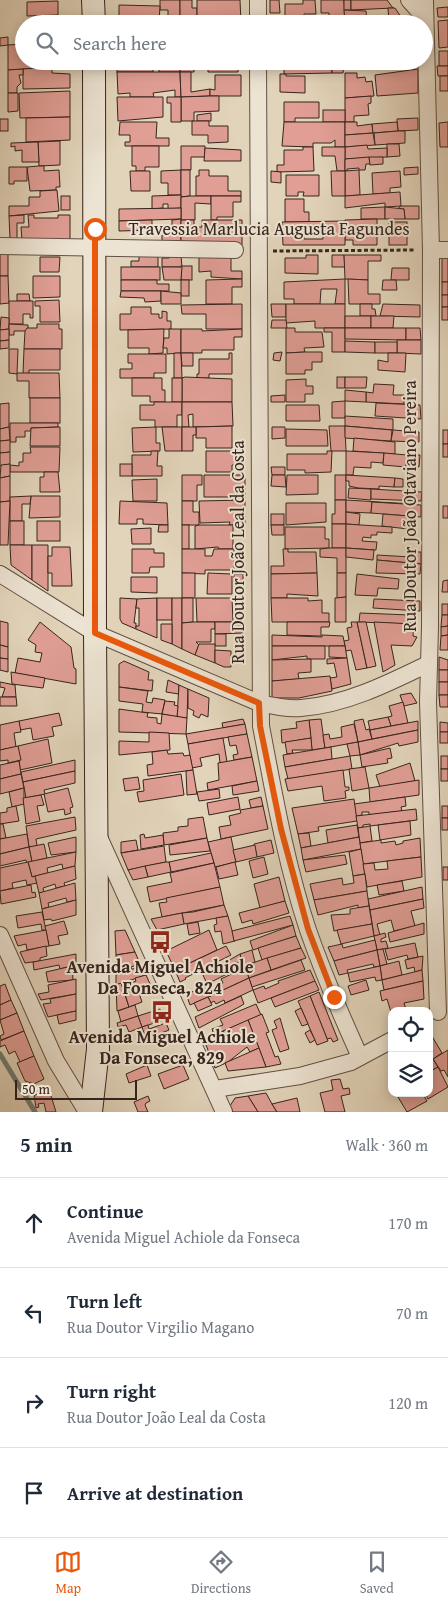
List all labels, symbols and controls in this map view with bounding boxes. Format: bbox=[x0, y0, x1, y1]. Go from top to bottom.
search box bbox=[15, 15, 433, 70]
icon: search bbox=[33, 29, 61, 57]
text: Search here bbox=[73, 29, 167, 57]
street label: Travessia Marlucia Augusta Fagundes bbox=[128, 215, 410, 242]
route start bbox=[84, 218, 107, 241]
street label: Rua Doutor João Otaviano Pereira bbox=[396, 380, 423, 632]
street label: Rua Doutor João Leal da Costa bbox=[224, 440, 251, 664]
bus stop icon: Avenida Miguel Achiole Da Fonseca, 824 bbox=[147, 929, 173, 955]
place label: Avenida Miguel Achiole Da Fonseca, 824 bbox=[66, 953, 254, 1001]
route end bbox=[323, 986, 346, 1009]
bus stop icon: Avenida Miguel Achiole Da Fonseca, 829 bbox=[149, 999, 175, 1025]
map controls bbox=[388, 1007, 433, 1097]
button: locate bbox=[388, 1007, 433, 1052]
place label: Avenida Miguel Achiole Da Fonseca, 829 bbox=[68, 1023, 256, 1071]
button: layers bbox=[388, 1052, 433, 1097]
scale bar bbox=[15, 1077, 138, 1100]
text: 50 m bbox=[22, 1079, 50, 1099]
text: 5 min bbox=[20, 1129, 72, 1160]
text: Walk · 360 m bbox=[345, 1133, 428, 1157]
text: Continue bbox=[67, 1197, 144, 1225]
icon: ahead bbox=[20, 1209, 48, 1237]
text: 170 m bbox=[388, 1211, 428, 1235]
text: Avenida Miguel Achiole da Fonseca bbox=[67, 1225, 300, 1249]
text: Turn left bbox=[67, 1287, 142, 1315]
icon: left bbox=[20, 1299, 48, 1327]
text: 70 m bbox=[396, 1301, 428, 1325]
text: Rua Doutor Virgilio Magano bbox=[67, 1315, 254, 1339]
text: Turn right bbox=[67, 1377, 156, 1405]
icon: right bbox=[20, 1389, 48, 1417]
text: 120 m bbox=[388, 1391, 428, 1415]
text: Rua Doutor João Leal da Costa bbox=[67, 1405, 266, 1429]
icon: arrive bbox=[20, 1479, 48, 1507]
text: Arrive at destination bbox=[67, 1479, 243, 1507]
tab: Map bbox=[54, 1548, 82, 1598]
tab: Directions bbox=[191, 1548, 251, 1598]
tab: Saved bbox=[360, 1548, 394, 1598]

